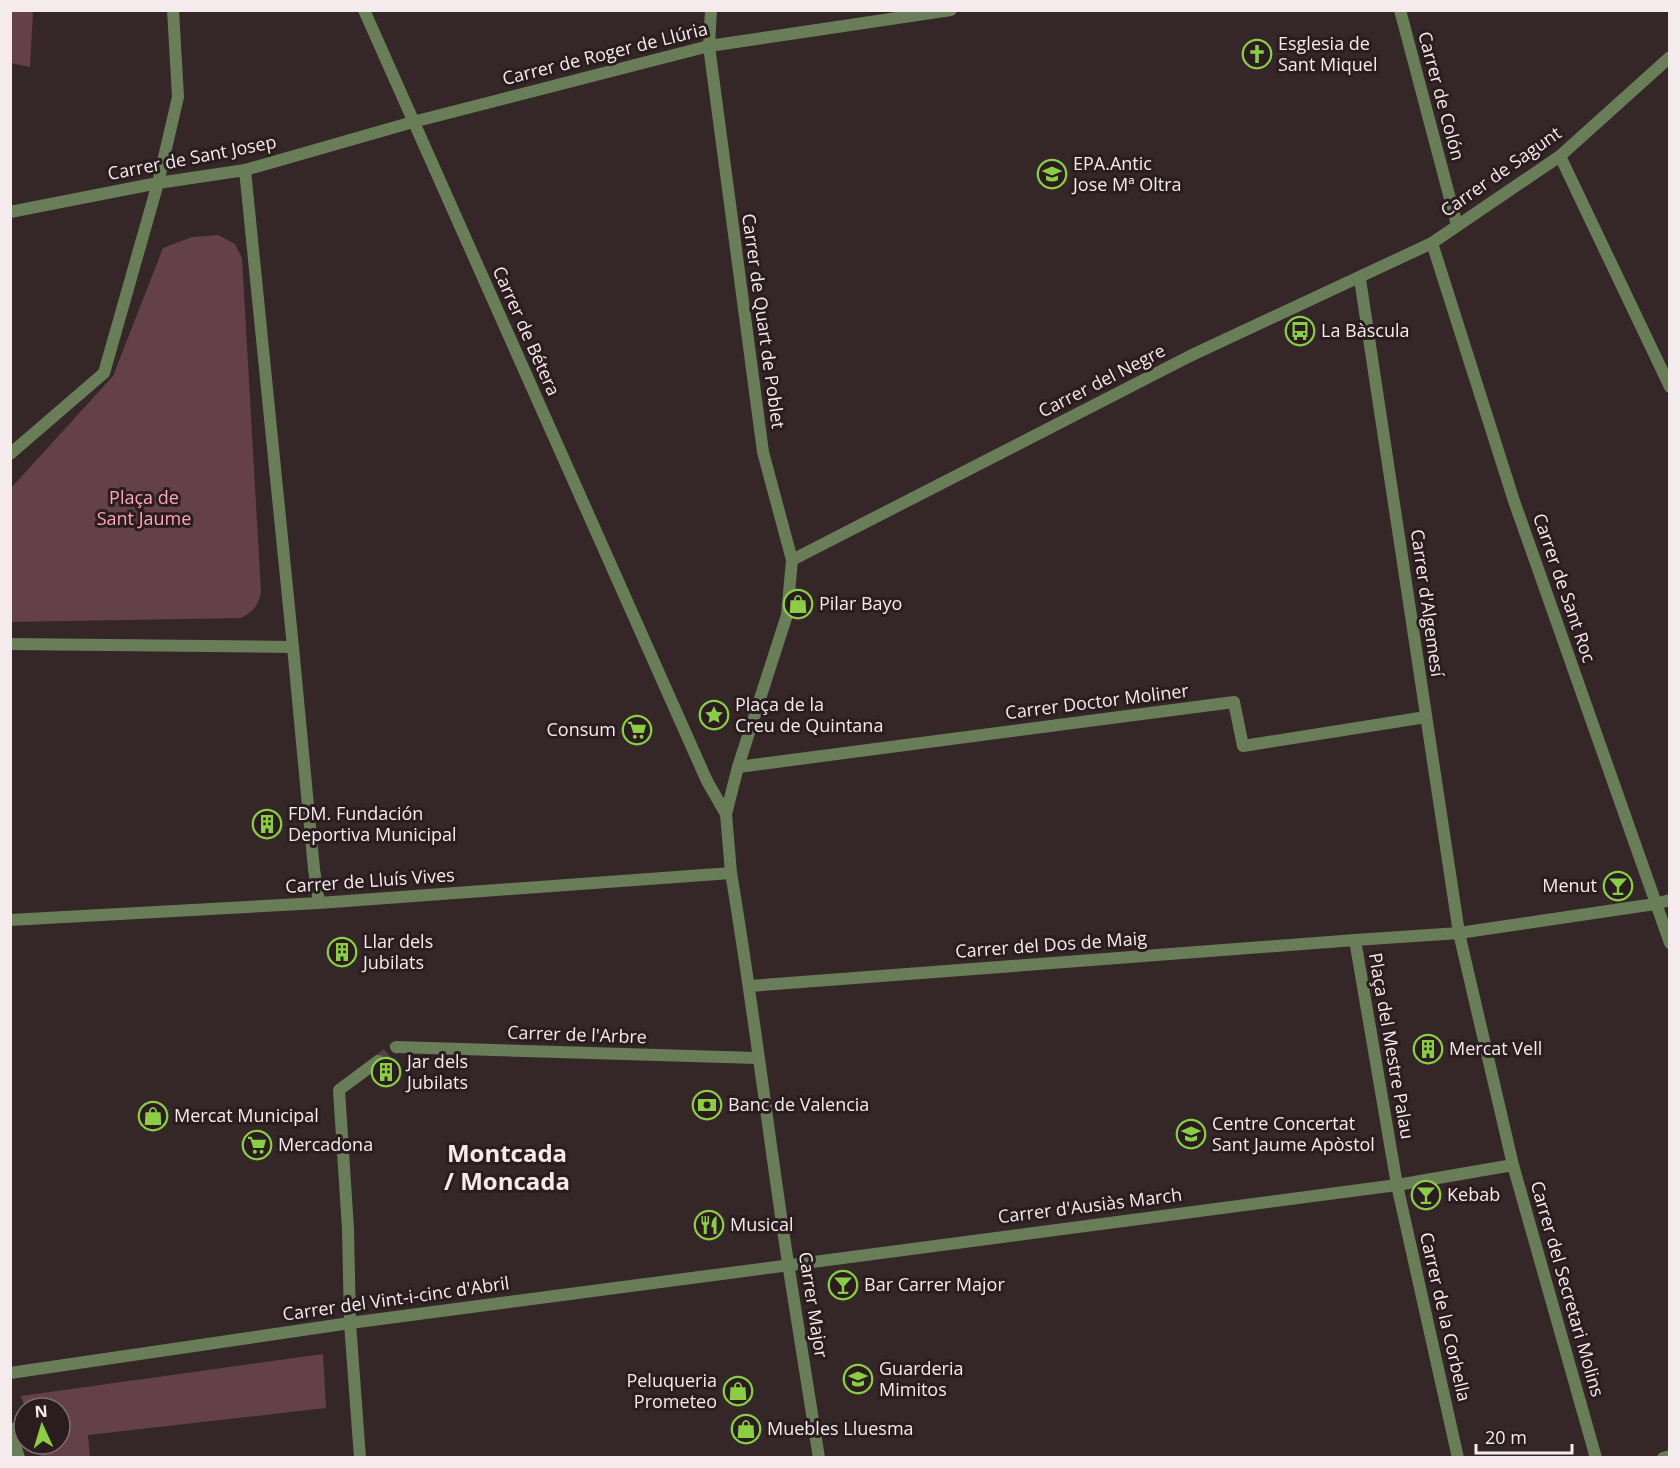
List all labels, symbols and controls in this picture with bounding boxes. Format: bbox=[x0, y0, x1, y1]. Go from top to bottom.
street label: Carrer de Roger de Llúria bbox=[500, 16, 710, 90]
street label: Carrer de Colón bbox=[1413, 29, 1471, 163]
place label: Esglesia de Sant Miquel bbox=[1278, 31, 1377, 76]
church icon: Esglesia de Sant Miquel bbox=[1241, 38, 1273, 70]
street label: Carrer de Sagunt bbox=[1435, 121, 1566, 222]
street label: Carrer de Sant Josep bbox=[105, 129, 278, 185]
place label: EPA.Antic Jose Mª Oltra bbox=[1071, 151, 1182, 196]
school or university icon: EPA.Antic Jose Mª Oltra bbox=[1036, 158, 1068, 190]
street label: Carrer de Quart de Poblet bbox=[737, 212, 791, 430]
street label: Carrer de Bétera bbox=[488, 262, 566, 399]
bus stop icon: La Bàscula bbox=[1284, 315, 1316, 347]
place label: La Bàscula bbox=[1321, 318, 1410, 342]
street label: Carrer del Negre bbox=[1034, 338, 1169, 422]
park label: Plaça de Sant Jaume bbox=[97, 485, 191, 530]
street label: Carrer de Sant Roc bbox=[1528, 510, 1602, 666]
street label: Carrer d'Algemesí bbox=[1406, 527, 1450, 679]
shop icon: Pilar Bayo bbox=[782, 588, 814, 620]
place label: Pilar Bayo bbox=[819, 591, 902, 615]
street label: Carrer Doctor Moliner bbox=[1004, 678, 1191, 724]
place label: Plaça de la Creu de Quintana bbox=[735, 692, 883, 737]
place icon: Plaça de la Creu de Quintana bbox=[698, 699, 730, 731]
supermarket icon: Consum bbox=[621, 714, 653, 746]
place label: Consum bbox=[547, 717, 616, 741]
place label: FDM. Fundación Deportiva Municipal bbox=[288, 801, 457, 846]
building icon: FDM. Fundación Deportiva Municipal bbox=[251, 808, 283, 840]
street label: Carrer de Lluís Vives bbox=[284, 862, 455, 898]
bar icon: Menut bbox=[1602, 870, 1634, 902]
place label: Menut bbox=[1542, 873, 1597, 897]
street label: Carrer del Dos de Maig bbox=[954, 925, 1148, 963]
place label: Llar dels Jubilats bbox=[361, 929, 433, 974]
building icon: Llar dels Jubilats bbox=[326, 936, 358, 968]
street label: Plaça del Mestre Palau bbox=[1364, 951, 1420, 1141]
street label: Carrer de l'Arbre bbox=[507, 1020, 647, 1048]
building icon: Mercat Vell bbox=[1412, 1033, 1444, 1065]
place label: Mercat Vell bbox=[1449, 1036, 1542, 1060]
place label: Jar dels Jubilats bbox=[405, 1049, 468, 1094]
building icon: Jar dels Jubilats bbox=[370, 1056, 402, 1088]
bank icon: Banc de Valencia bbox=[691, 1089, 723, 1121]
place label: Banc de Valencia bbox=[728, 1092, 869, 1116]
shop icon: Mercat Municipal bbox=[137, 1100, 169, 1132]
place label: Mercat Municipal bbox=[174, 1103, 319, 1127]
place label: Centre Concertat Sant Jaume Apòstol bbox=[1212, 1111, 1375, 1156]
school or university icon: Centre Concertat Sant Jaume Apòstol bbox=[1175, 1118, 1207, 1150]
supermarket icon: Mercadona bbox=[241, 1129, 273, 1161]
place label: Mercadona bbox=[278, 1132, 373, 1156]
district label: Montcada / Moncada bbox=[444, 1136, 570, 1197]
street label: Carrer del Secretari Molins bbox=[1526, 1178, 1610, 1399]
bar icon: Kebab bbox=[1410, 1179, 1442, 1211]
street label: Carrer d'Ausiàs March bbox=[997, 1182, 1183, 1228]
place label: Kebab bbox=[1447, 1182, 1500, 1206]
restaurant icon: Musical bbox=[693, 1209, 725, 1241]
place label: Musical bbox=[730, 1212, 794, 1236]
street label: Carrer de la Corbella bbox=[1415, 1230, 1477, 1404]
street label: Carrer Major bbox=[794, 1250, 834, 1360]
bar icon: Bar Carrer Major bbox=[827, 1269, 859, 1301]
street label: Carrer del Vint-i-cinc d'Abril bbox=[281, 1270, 511, 1326]
place label: Bar Carrer Major bbox=[864, 1272, 1005, 1296]
place label: Guarderia Mimitos bbox=[879, 1356, 964, 1401]
school or university icon: Guarderia Mimitos bbox=[842, 1363, 874, 1395]
place label: Peluqueria Prometeo bbox=[626, 1368, 717, 1413]
shop icon: Peluqueria Prometeo bbox=[722, 1375, 754, 1407]
north arrow bbox=[12, 1396, 72, 1456]
text: N bbox=[34, 1400, 48, 1422]
shop icon: Muebles Lluesma bbox=[730, 1413, 762, 1445]
place label: Muebles Lluesma bbox=[767, 1416, 914, 1440]
scale bar bbox=[1476, 1417, 1572, 1455]
text: 20 m bbox=[1485, 1425, 1527, 1449]

